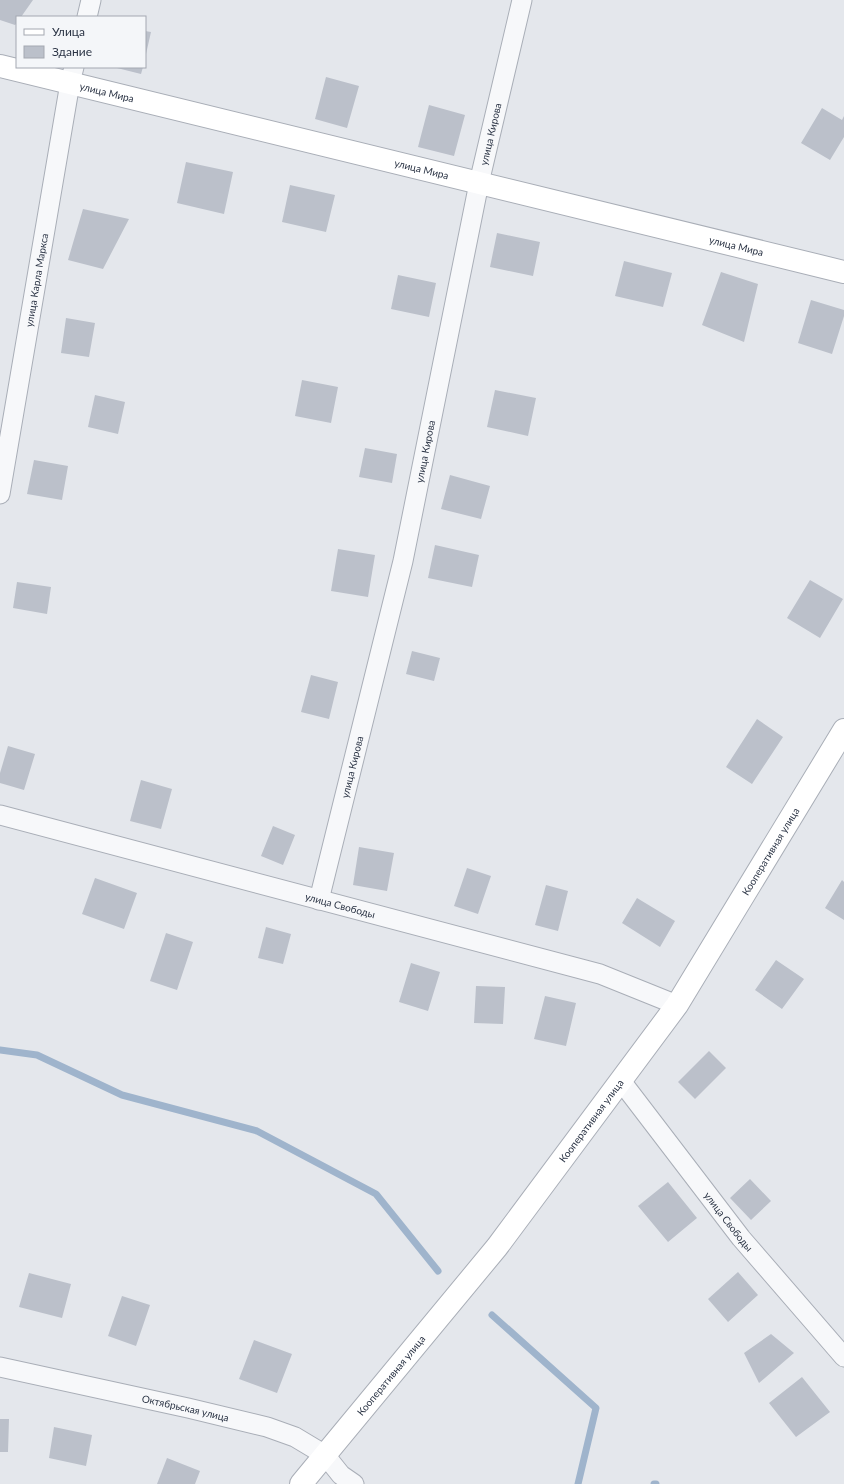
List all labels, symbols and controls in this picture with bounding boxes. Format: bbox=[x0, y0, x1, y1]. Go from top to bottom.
legend bbox=[16, 16, 146, 68]
text: Улица bbox=[52, 24, 85, 39]
text: Здание bbox=[52, 44, 92, 59]
street label: улица Мира bbox=[78, 80, 135, 104]
street label: улица Кирова bbox=[477, 102, 504, 166]
street label: улица Мира bbox=[393, 156, 450, 181]
street label: улица Карла Маркса bbox=[23, 232, 50, 328]
street label: улица Мира bbox=[708, 233, 765, 258]
street label: улица Кирова bbox=[413, 419, 437, 484]
street label: улица Кирова bbox=[338, 735, 365, 799]
street label: Кооперативная улица bbox=[739, 805, 802, 897]
street label: улица Свободы bbox=[304, 890, 377, 920]
street label: Кооперативная улица bbox=[556, 1077, 626, 1165]
street label: улица Свободы bbox=[702, 1189, 756, 1254]
street label: Кооперативная улица bbox=[354, 1333, 427, 1418]
street label: Октябрьская улица bbox=[141, 1392, 230, 1424]

